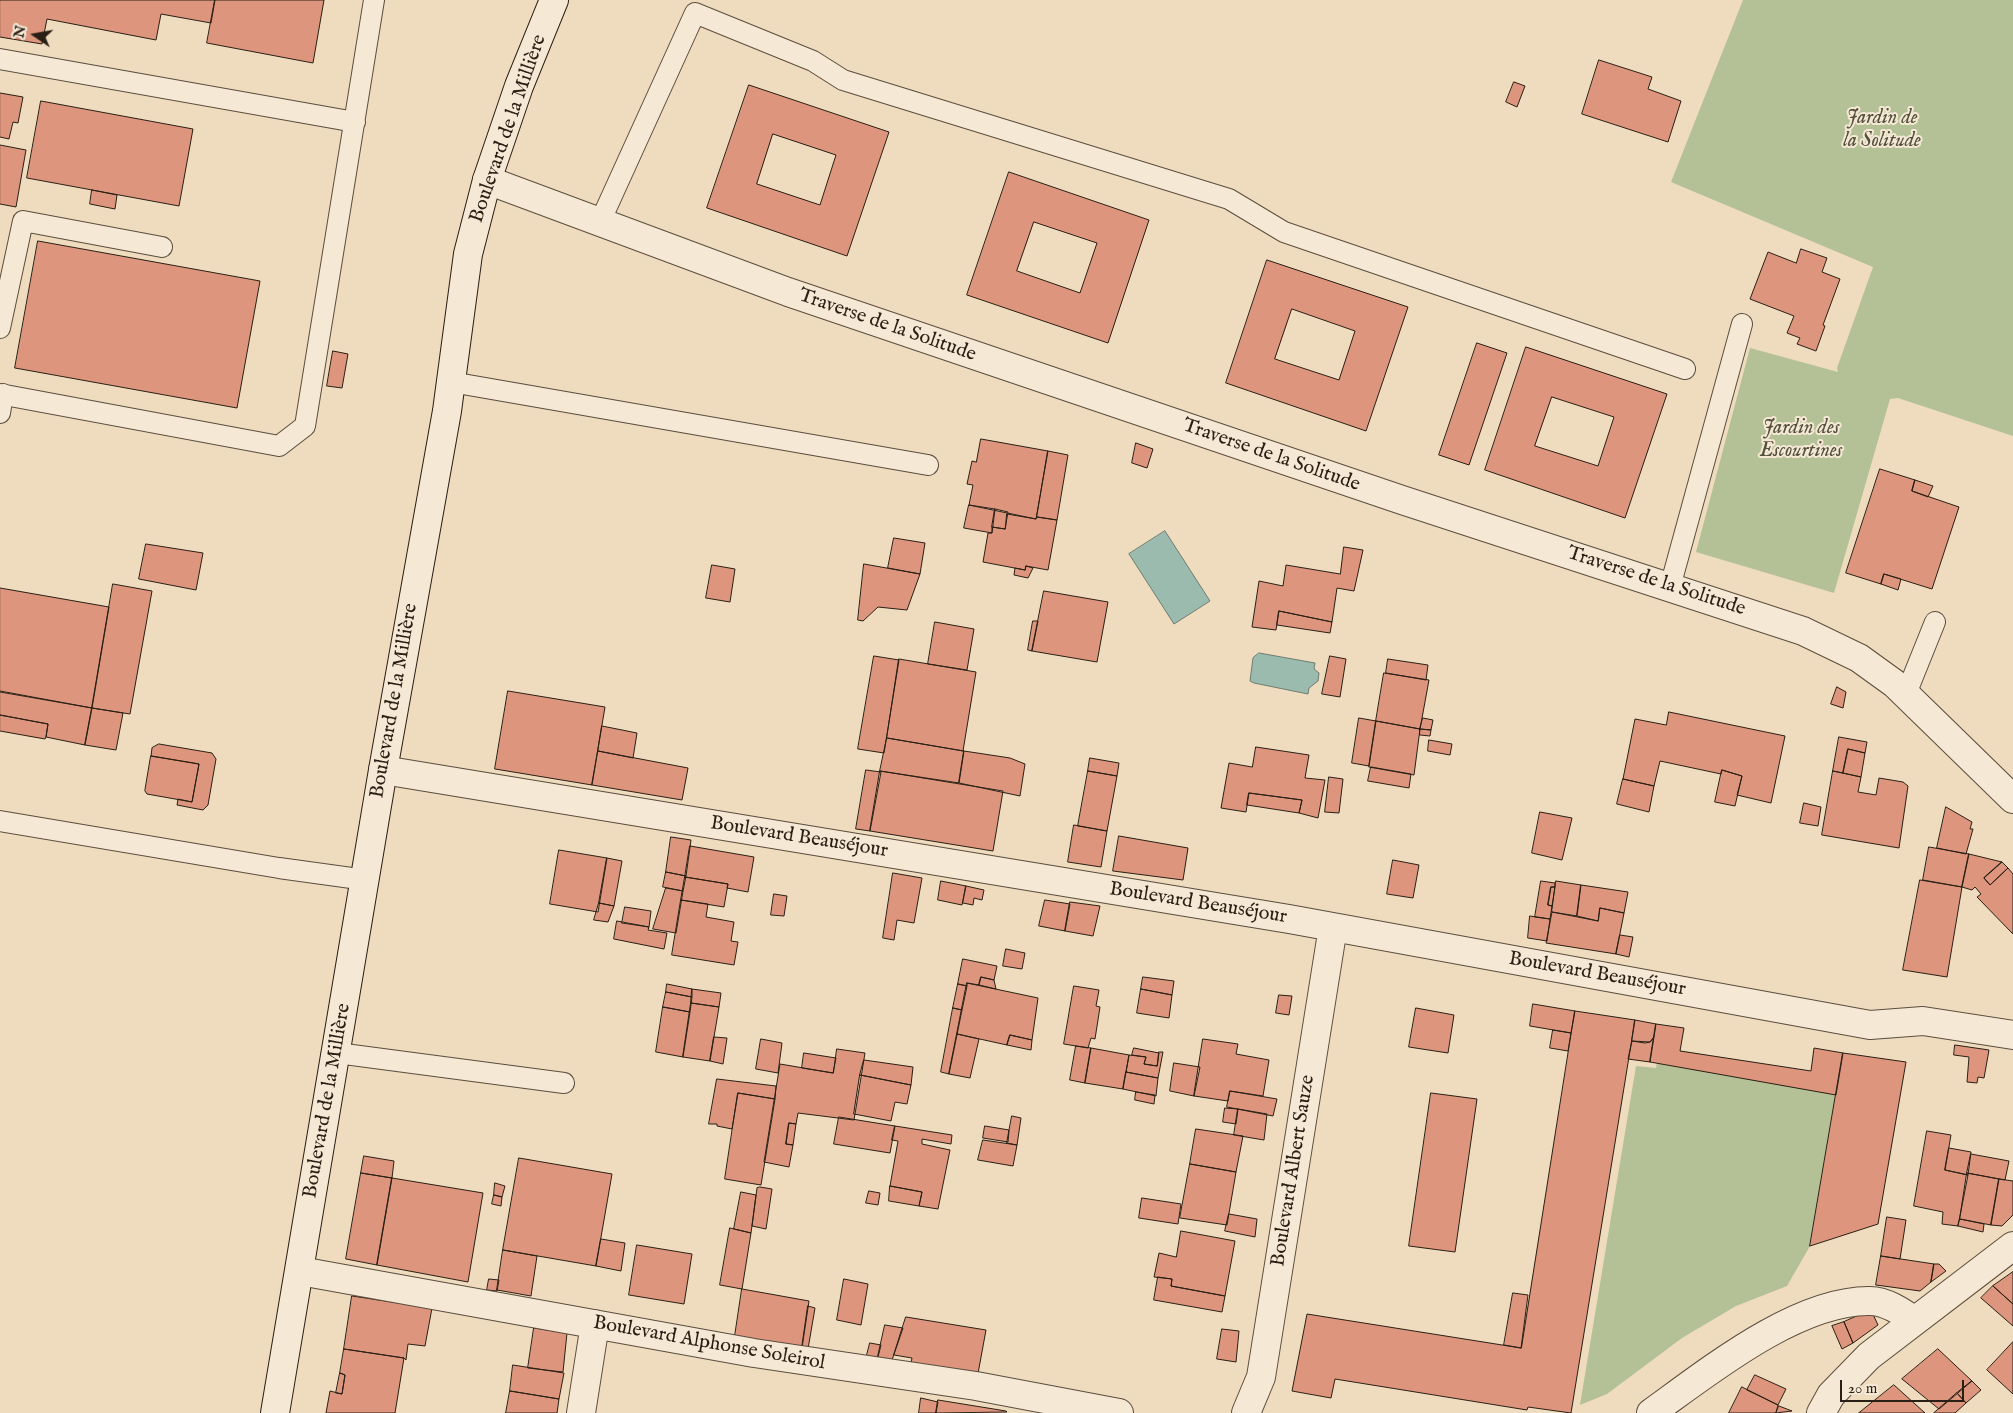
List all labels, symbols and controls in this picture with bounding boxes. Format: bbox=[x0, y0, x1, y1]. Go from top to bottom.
north arrow bbox=[10, 10, 60, 60]
text: N bbox=[10, 24, 30, 40]
street label: Boulevard de la Millière bbox=[466, 32, 552, 226]
park label: Jardin de la Solitude bbox=[1843, 107, 1921, 154]
street label: Traverse de la Solitude bbox=[795, 284, 979, 368]
street label: Traverse de la Solitude bbox=[1179, 414, 1363, 498]
park label: Jardin des Escourtines bbox=[1760, 417, 1842, 464]
street label: Traverse de la Solitude bbox=[1564, 542, 1748, 622]
street label: Boulevard de la Millière bbox=[366, 602, 424, 800]
street label: Boulevard Beauséjour bbox=[708, 812, 890, 864]
street label: Boulevard Beauséjour bbox=[1107, 878, 1289, 930]
street label: Boulevard Beauséjour bbox=[1507, 948, 1687, 1002]
street label: Boulevard de la Millière bbox=[299, 1002, 357, 1200]
street label: Boulevard Albert Sauze bbox=[1267, 1073, 1321, 1269]
street label: Boulevard Alphonse Soleirol bbox=[591, 1312, 827, 1376]
scale bar bbox=[1843, 1370, 1967, 1402]
text: 20 m bbox=[1848, 1379, 1877, 1398]

